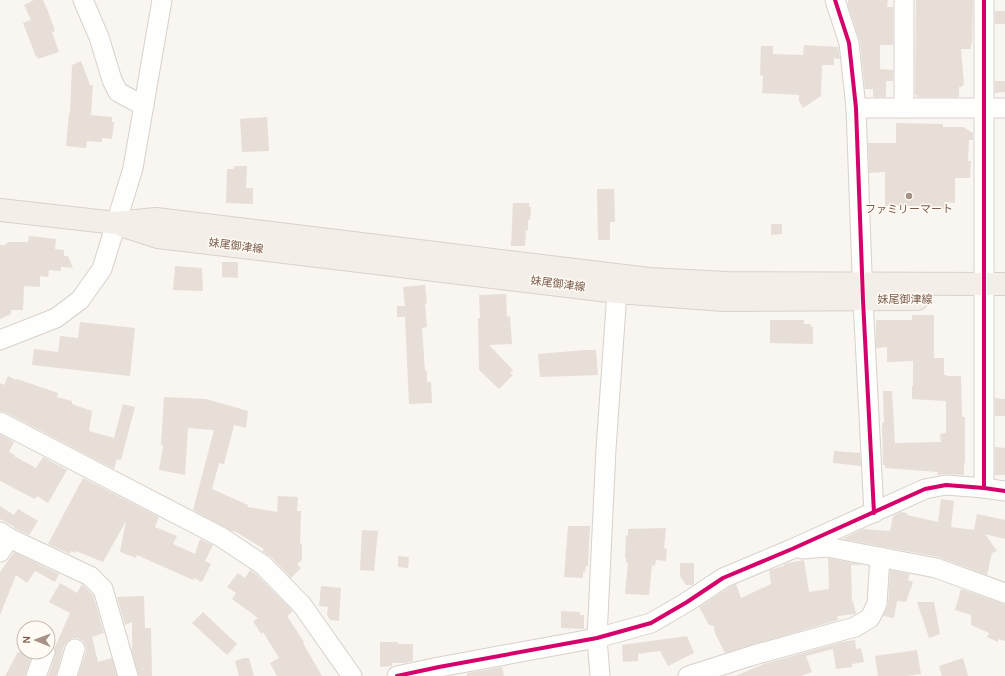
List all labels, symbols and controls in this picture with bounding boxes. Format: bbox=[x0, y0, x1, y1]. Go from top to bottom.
marker: ファミリーマート bbox=[904, 191, 914, 201]
place label: ファミリーマート bbox=[865, 203, 953, 216]
street label: 妹尾御津線 bbox=[208, 236, 264, 256]
street label: 妹尾御津線 bbox=[530, 274, 586, 294]
street label: 妹尾御津線 bbox=[878, 293, 933, 306]
north arrow bbox=[16, 620, 56, 660]
text: N bbox=[20, 636, 33, 644]

